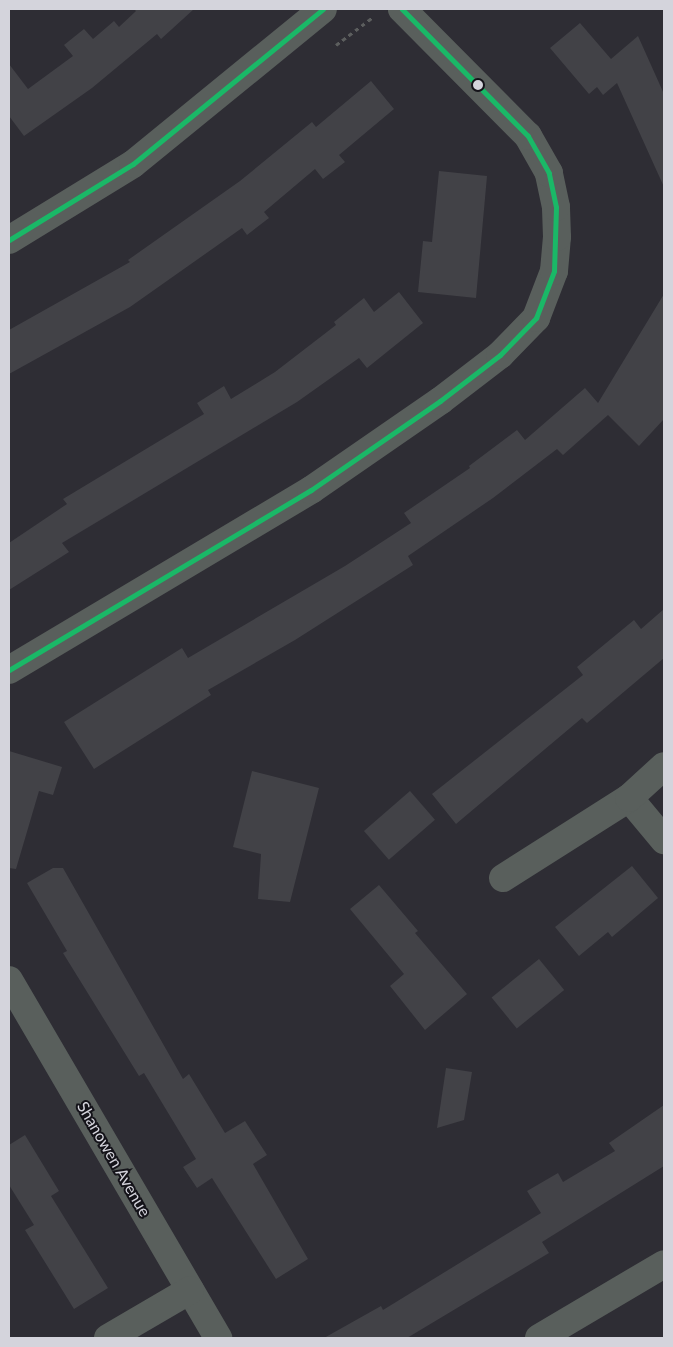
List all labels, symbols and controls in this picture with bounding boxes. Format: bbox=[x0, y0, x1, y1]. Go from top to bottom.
unlabelled marker bbox=[473, 80, 483, 90]
street label: Shanowen Avenue bbox=[73, 1098, 155, 1220]

